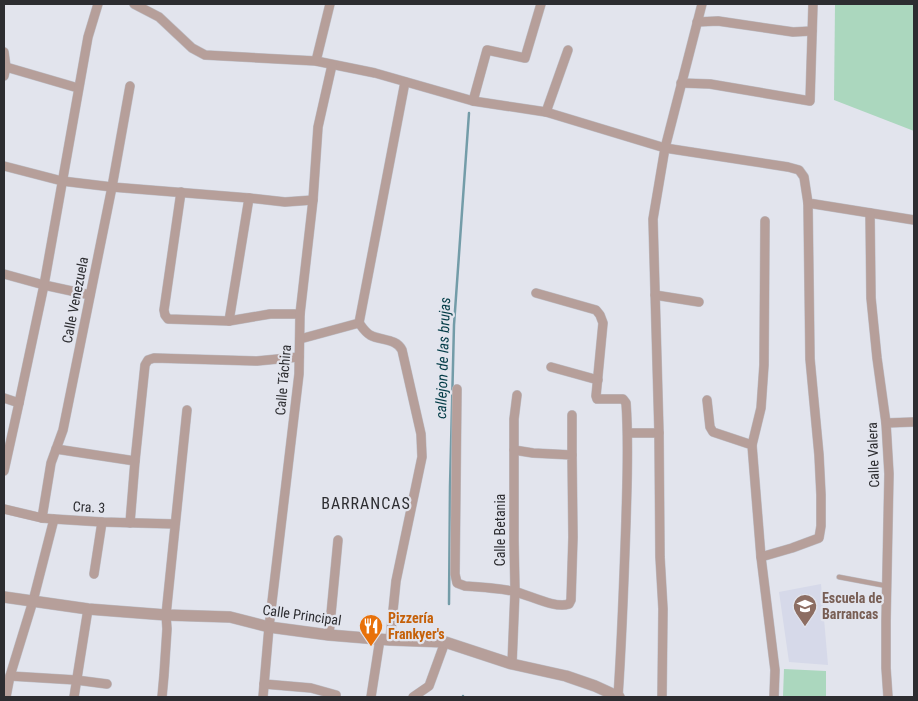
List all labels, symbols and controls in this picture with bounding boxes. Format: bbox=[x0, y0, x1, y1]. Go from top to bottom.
street label: Calle Venezuela bbox=[59, 255, 91, 345]
water label: callejon de las brujas bbox=[432, 297, 454, 419]
street label: Calle Táchira bbox=[272, 344, 294, 416]
street label: Calle Valera bbox=[864, 422, 882, 488]
district label: BARRANCAS bbox=[321, 494, 411, 513]
street label: Calle Betania bbox=[492, 494, 508, 566]
street label: Cra. 3 bbox=[72, 498, 106, 516]
place label: Escuela de Barrancas bbox=[822, 590, 883, 622]
school or university icon: Escuela de Barrancas bbox=[792, 593, 818, 627]
street label: Calle Principal bbox=[262, 602, 342, 628]
place label: Pizzería Frankyer's bbox=[388, 610, 445, 642]
restaurant icon: Pizzería Frankyer's bbox=[358, 613, 384, 647]

